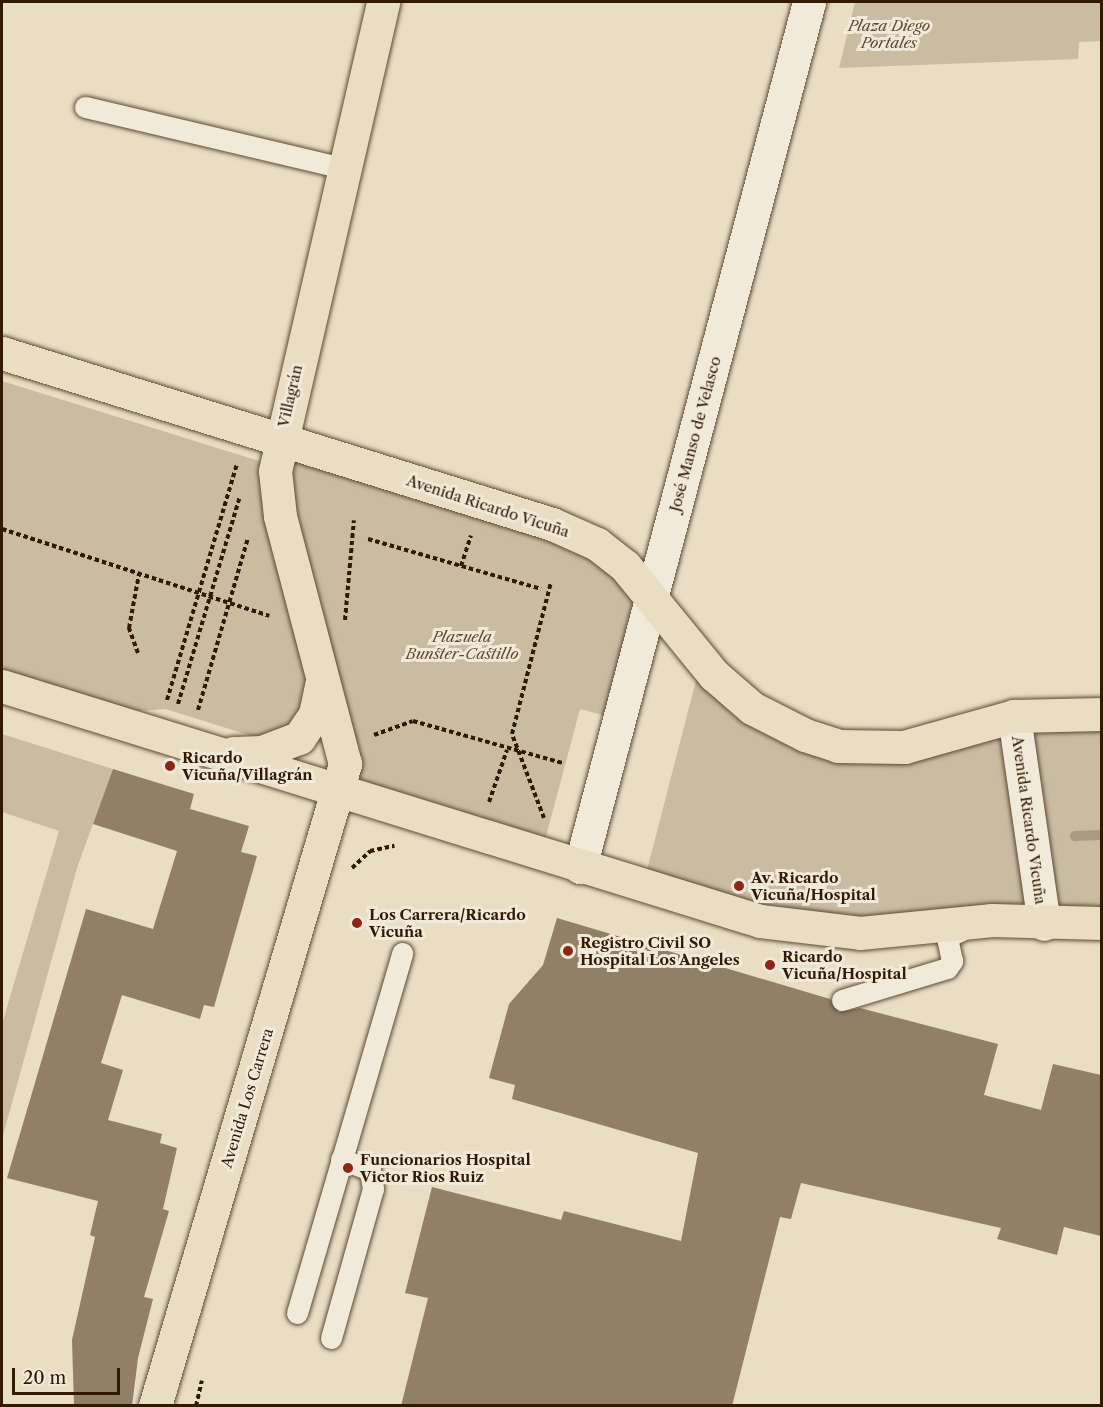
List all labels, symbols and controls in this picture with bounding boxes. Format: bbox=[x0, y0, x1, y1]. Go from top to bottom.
park label: Plaza Diego Portales bbox=[848, 16, 930, 51]
street label: José Manso de Velasco bbox=[666, 354, 724, 514]
street label: Villagrán bbox=[274, 363, 306, 429]
street label: Avenida Ricardo Vicuña bbox=[404, 471, 572, 541]
park label: Plazuela Bunster-Castillo bbox=[406, 627, 518, 662]
street label: Avenida Ricardo Vicuña bbox=[1008, 734, 1050, 906]
place label: Ricardo Vicuña/Villagrán bbox=[182, 748, 313, 783]
marker: Ricardo Vicuña/Villagrán bbox=[163, 759, 177, 773]
place label: Av. Ricardo Vicuña/Hospital bbox=[751, 868, 876, 903]
marker: Av. Ricardo Vicuña/Hospital bbox=[732, 879, 746, 893]
place label: Los Carrera/Ricardo Vicuña bbox=[369, 905, 526, 940]
marker: Los Carrera/Ricardo Vicuña bbox=[350, 916, 364, 930]
place label: Registro Civil SO Hospital Los Angeles bbox=[580, 933, 740, 968]
marker: Registro Civil SO Hospital Los Angeles bbox=[561, 944, 575, 958]
place label: Ricardo Vicuña/Hospital bbox=[782, 947, 907, 982]
marker: Ricardo Vicuña/Hospital bbox=[763, 958, 777, 972]
street label: Avenida Los Carrera bbox=[217, 1026, 277, 1170]
place label: Funcionarios Hospital Victor Rios Ruiz bbox=[360, 1150, 531, 1185]
marker: Funcionarios Hospital Victor Rios Ruiz bbox=[341, 1161, 355, 1175]
scale bar bbox=[15, 1356, 123, 1394]
text: 20 m bbox=[23, 1367, 66, 1389]

